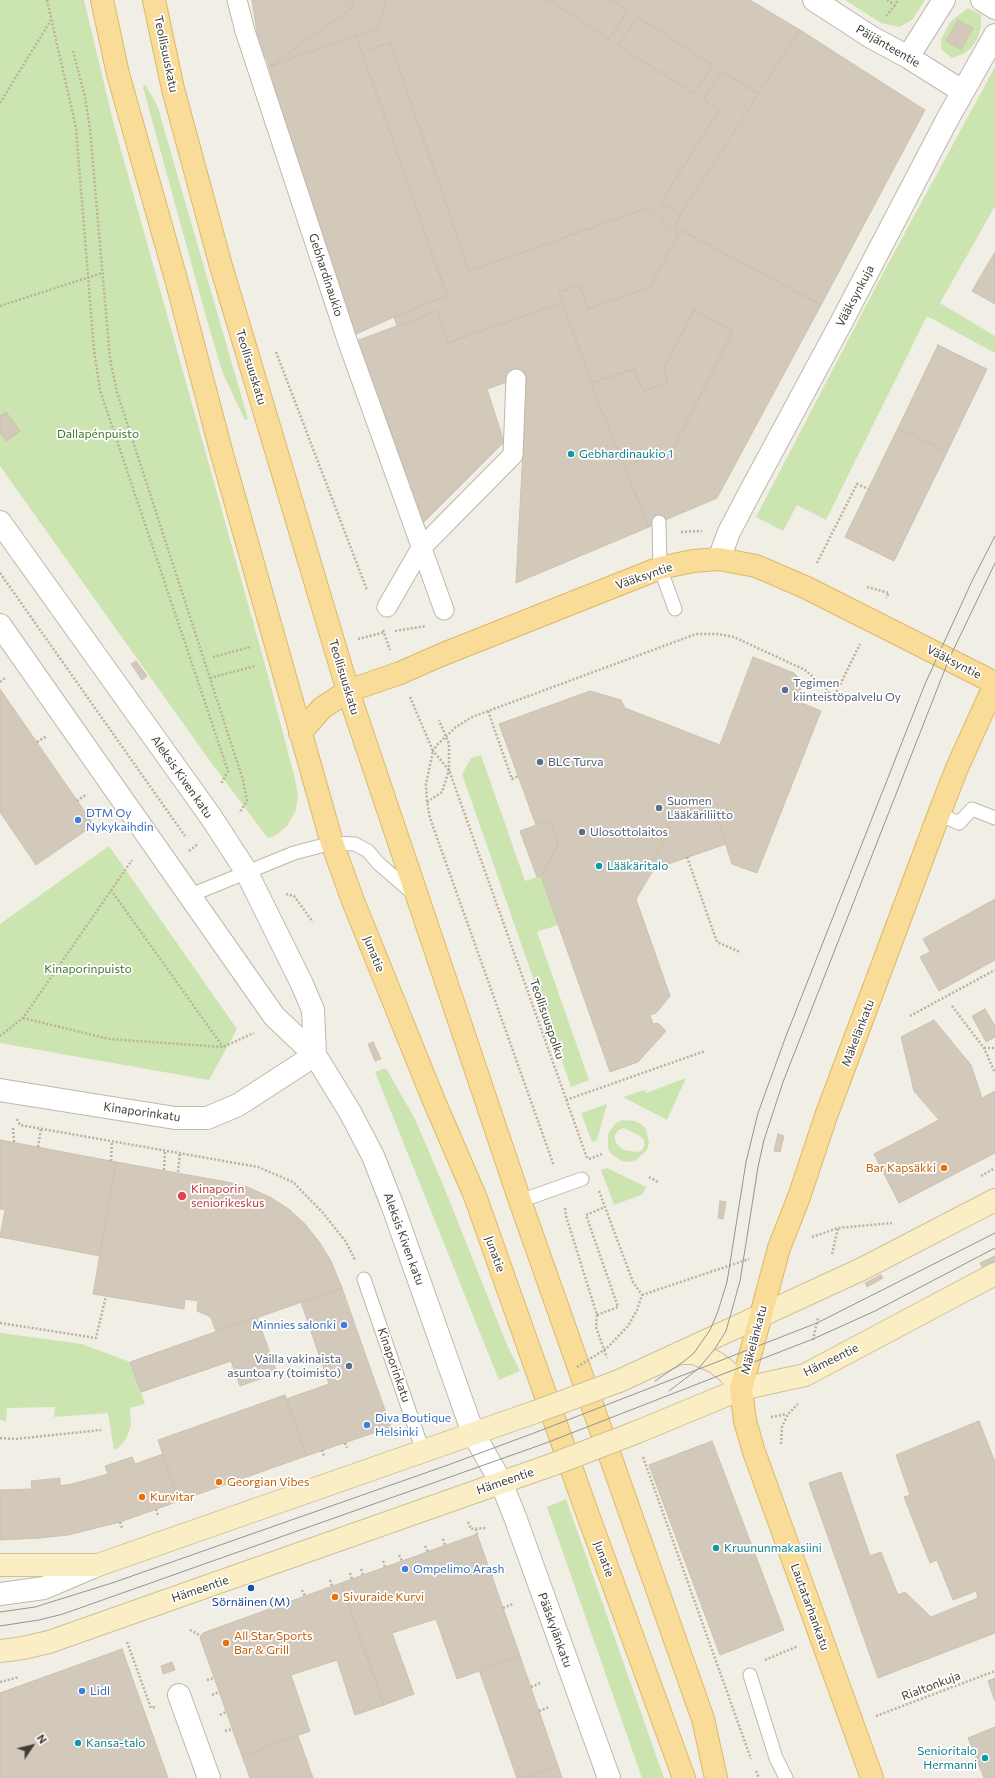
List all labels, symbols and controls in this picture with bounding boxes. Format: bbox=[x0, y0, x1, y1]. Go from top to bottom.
street label: Teollisuuskatu bbox=[151, 14, 181, 94]
street label: Päijänteentie bbox=[853, 22, 923, 70]
street label: Gebhardinaukio bbox=[306, 232, 346, 318]
street label: Vääksynkuja bbox=[833, 263, 877, 329]
street label: Teollisuuskatu bbox=[233, 328, 269, 406]
park label: Dallapénpuisto bbox=[57, 427, 139, 441]
place label: Gebhardinaukio 1 bbox=[579, 447, 673, 461]
marker: Gebhardinaukio 1 bbox=[566, 449, 576, 459]
street label: Vääksyntie bbox=[614, 560, 674, 592]
street label: Teollisuuskatu bbox=[326, 638, 362, 716]
street label: Vääksyntie bbox=[924, 642, 984, 682]
place label: Tegimen kiinteistöpalvelu Oy bbox=[793, 676, 901, 704]
marker: Tegimen kiinteistöpalvelu Oy bbox=[780, 685, 790, 695]
street label: Aleksis Kiven katu bbox=[148, 733, 216, 821]
place label: BLC Turva bbox=[548, 755, 603, 769]
marker: BLC Turva bbox=[535, 757, 545, 767]
place label: Suomen Lääkäriliitto bbox=[667, 794, 733, 822]
marker: Suomen Lääkäriliitto bbox=[654, 803, 664, 813]
place label: DTM Oy Nykykaihdin bbox=[86, 806, 154, 834]
marker: DTM Oy Nykykaihdin bbox=[73, 815, 83, 825]
place label: Ulosottolaitos bbox=[590, 825, 668, 839]
marker: Ulosottolaitos bbox=[577, 827, 587, 837]
place label: Lääkäritalo bbox=[607, 859, 668, 873]
marker: Lääkäritalo bbox=[594, 861, 604, 871]
street label: Junatie bbox=[360, 934, 388, 974]
park label: Kinaporinpuisto bbox=[44, 962, 132, 976]
street label: Teollisuuspolku bbox=[526, 977, 568, 1061]
street label: Mäkelänkatu bbox=[839, 997, 877, 1069]
street label: Kinaporinkatu bbox=[103, 1099, 181, 1125]
place label: Bar Kapsäkki bbox=[866, 1161, 936, 1175]
marker: Bar Kapsäkki bbox=[939, 1163, 949, 1173]
place label: Kinaporin seniorikeskus bbox=[191, 1182, 264, 1210]
marker: Kinaporin seniorikeskus bbox=[176, 1190, 188, 1202]
street label: Aleksis Kiven katu bbox=[381, 1191, 427, 1287]
street label: Junatie bbox=[482, 1234, 508, 1274]
street label: Mäkelänkatu bbox=[738, 1304, 770, 1376]
place label: Minnies salonki bbox=[252, 1318, 336, 1332]
marker: Minnies salonki bbox=[339, 1320, 349, 1330]
street label: Kinaporinkatu bbox=[375, 1326, 413, 1404]
street label: Hämeentie bbox=[801, 1340, 861, 1380]
place label: Vailla vakinaista asuntoa ry (toimisto) bbox=[227, 1352, 341, 1380]
marker: Vailla vakinaista asuntoa ry (toimisto) bbox=[344, 1361, 354, 1371]
place label: Diva Boutique Helsinki bbox=[375, 1411, 451, 1439]
marker: Diva Boutique Helsinki bbox=[362, 1420, 372, 1430]
street label: Hämeentie bbox=[475, 1464, 535, 1498]
place label: Georgian Vibes bbox=[227, 1475, 309, 1489]
marker: Georgian Vibes bbox=[214, 1477, 224, 1487]
place label: Kurvitar bbox=[150, 1490, 195, 1504]
marker: Kurvitar bbox=[137, 1492, 147, 1502]
street label: Junatie bbox=[591, 1539, 617, 1579]
place label: Kruununmakasiini bbox=[724, 1541, 822, 1555]
marker: Kruununmakasiini bbox=[711, 1543, 721, 1553]
place label: Ompelimo Arash bbox=[413, 1562, 504, 1576]
street label: Lautatarhankatu bbox=[788, 1562, 832, 1652]
marker: Ompelimo Arash bbox=[400, 1564, 410, 1574]
street label: Hämeentie bbox=[170, 1572, 230, 1606]
marker: Sörnäinen (M) bbox=[246, 1583, 256, 1593]
place label: Sivuraide Kurvi bbox=[343, 1590, 424, 1604]
street label: Pääskylänkatu bbox=[535, 1591, 575, 1669]
marker: Sivuraide Kurvi bbox=[330, 1592, 340, 1602]
place label: Sörnäinen (M) bbox=[212, 1595, 290, 1609]
place label: All Star Sports Bar & Grill bbox=[234, 1629, 312, 1657]
marker: All Star Sports Bar & Grill bbox=[221, 1638, 231, 1648]
street label: Rialtonkuja bbox=[900, 1668, 962, 1704]
place label: Lidl bbox=[90, 1684, 110, 1698]
marker: Lidl bbox=[77, 1686, 87, 1696]
north arrow bbox=[12, 1726, 52, 1766]
text: N bbox=[35, 1732, 50, 1746]
place label: Kansa-talo bbox=[86, 1736, 145, 1750]
marker: Kansa-talo bbox=[73, 1738, 83, 1748]
place label: Senioritalo Hermanni bbox=[917, 1744, 977, 1772]
marker: Senioritalo Hermanni bbox=[980, 1753, 990, 1763]

